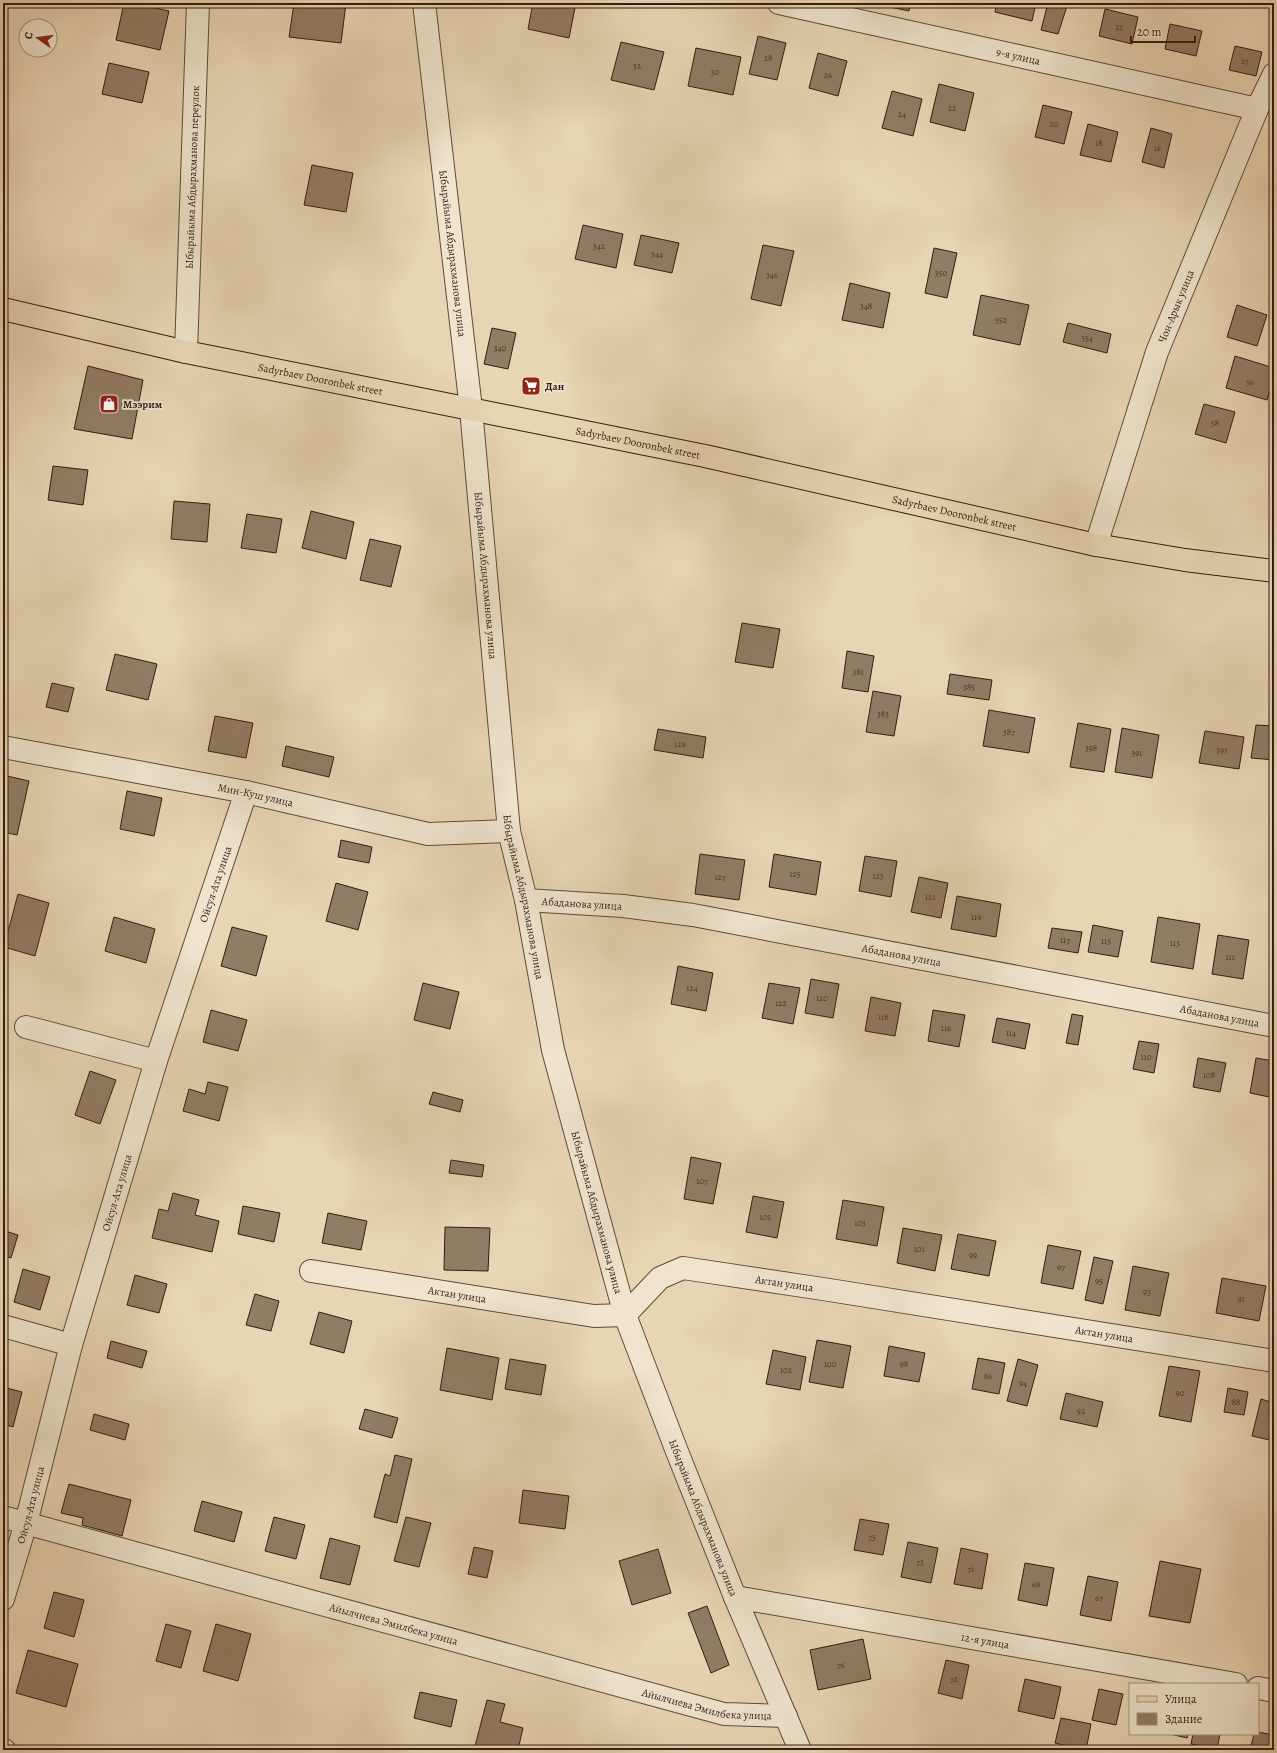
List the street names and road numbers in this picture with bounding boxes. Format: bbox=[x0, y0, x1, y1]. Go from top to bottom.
street label: 9-я улица bbox=[995, 44, 1042, 69]
street label: Ыбырайыма Абдырахманова переулок bbox=[182, 85, 203, 269]
street label: Ыбырайыма Абдырахманова улица bbox=[435, 169, 470, 339]
street label: Чон-Арык улица bbox=[1155, 267, 1198, 345]
street label: Sadyrbaev Dooronbek street bbox=[257, 360, 384, 399]
street label: Sadyrbaev Dooronbek street bbox=[574, 423, 702, 463]
street label: Ыбырайыма Абдырахманова улица bbox=[471, 491, 501, 661]
street label: Sadyrbaev Dooronbek street bbox=[891, 492, 1018, 535]
street label: Мин-Куш улица bbox=[216, 780, 296, 811]
street label: Ыбырайыма Абдырахманова улица bbox=[500, 814, 547, 982]
street label: Ойсул-Ата улица bbox=[196, 843, 236, 924]
street label: Абаданова улица bbox=[540, 894, 623, 914]
street label: Абаданова улица bbox=[860, 940, 943, 970]
street label: Абаданова улица bbox=[1178, 1001, 1261, 1031]
street label: Ыбырайыма Абдырахманова улица bbox=[567, 1129, 626, 1296]
street label: Ойсул-Ата улица bbox=[98, 1152, 136, 1233]
street label: Актан улица bbox=[753, 1272, 815, 1296]
street label: Актан улица bbox=[426, 1283, 488, 1307]
street label: Актан улица bbox=[1073, 1322, 1135, 1347]
street label: Ыбырайыма Абдырахманова улица bbox=[665, 1437, 741, 1600]
street label: Ойсул-Ата улица bbox=[13, 1464, 48, 1546]
street label: Айылчиева Эмилбека улица bbox=[327, 1599, 460, 1649]
street label: 12-я улица bbox=[960, 1629, 1011, 1653]
street label: Айылчиева Эмилбека улица bbox=[639, 1685, 773, 1724]

